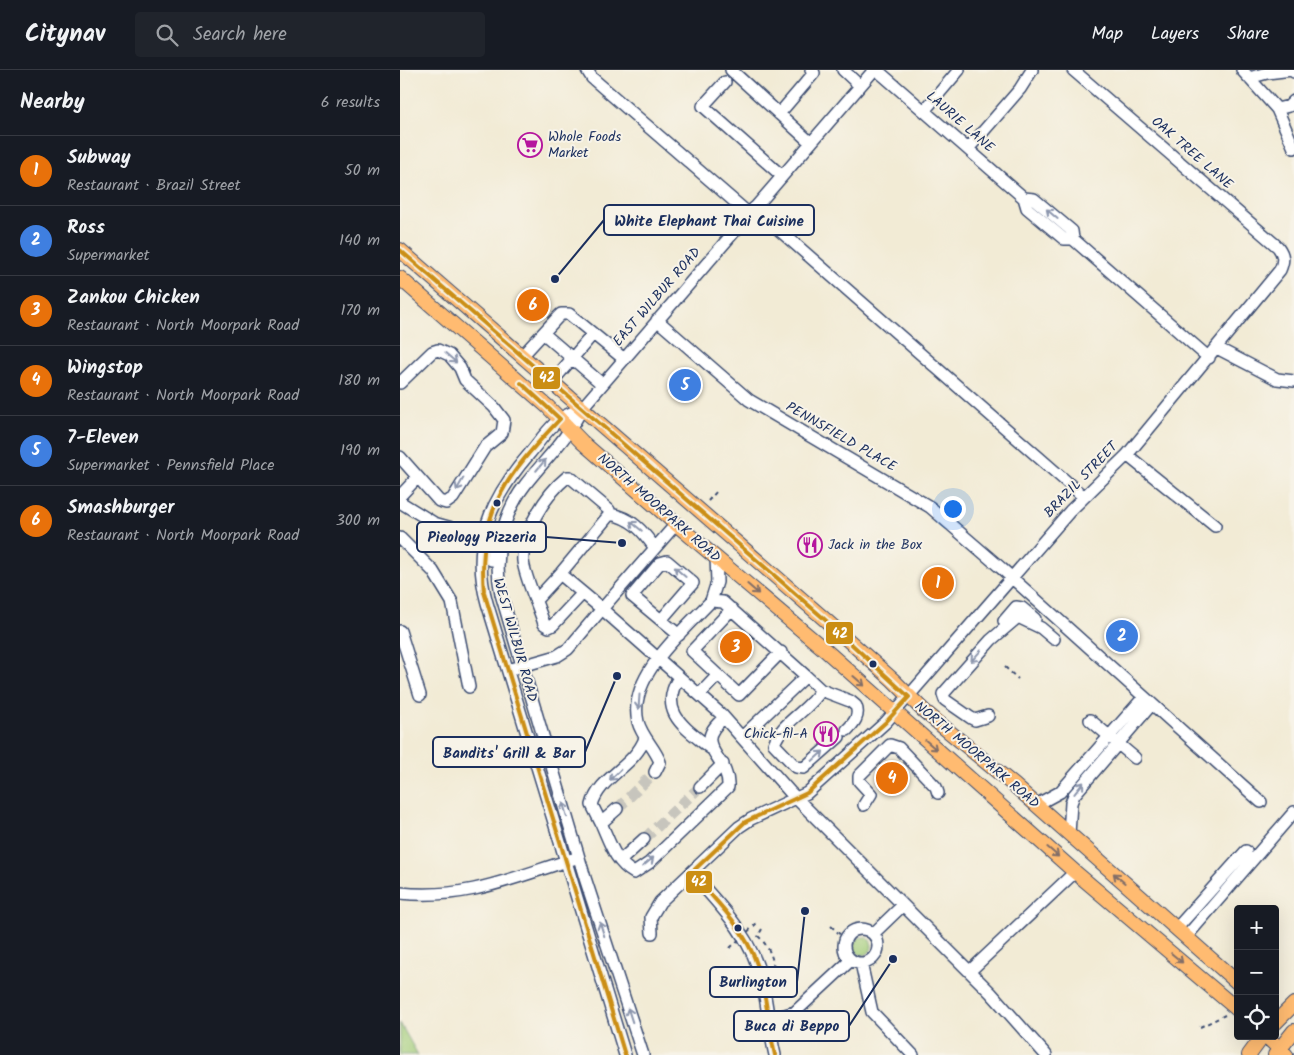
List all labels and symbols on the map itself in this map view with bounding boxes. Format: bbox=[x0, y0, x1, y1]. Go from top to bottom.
street label: LAURIE LANE bbox=[921, 86, 1000, 159]
street label: OAK TREE LANE bbox=[1146, 111, 1238, 195]
place label: Whole Foods Market bbox=[548, 126, 621, 164]
supermarket icon: Whole Foods Market bbox=[517, 132, 543, 158]
callout: White Elephant Thai Cuisine bbox=[604, 205, 814, 235]
one-way arrow bbox=[1045, 209, 1058, 220]
text: White Elephant Thai Cuisine bbox=[614, 210, 804, 234]
street label: EAST WILBUR ROAD bbox=[608, 242, 706, 352]
pin: 6 bbox=[517, 286, 549, 324]
one-way arrow bbox=[444, 353, 457, 364]
line badge: 42 bbox=[532, 366, 561, 390]
pin: 5 bbox=[669, 366, 701, 404]
text: 42 bbox=[539, 367, 555, 389]
street label: PENNSFIELD PLACE bbox=[782, 396, 901, 478]
street label: BRAZIL STREET bbox=[1039, 436, 1124, 523]
street label: NORTH MOORPARK ROAD bbox=[592, 448, 726, 568]
one-way arrow bbox=[536, 459, 547, 472]
one-way arrow bbox=[455, 477, 465, 491]
your location bbox=[940, 496, 966, 522]
unlabelled marker bbox=[492, 498, 502, 508]
one-way arrow bbox=[630, 520, 643, 531]
callout: Pieology Pizzeria bbox=[417, 522, 546, 552]
text: Pieology Pizzeria bbox=[428, 526, 537, 550]
restaurant icon: Jack in the Box bbox=[797, 532, 823, 558]
place label: Jack in the Box bbox=[828, 534, 923, 556]
pin: 1 bbox=[922, 564, 954, 602]
one-way arrow bbox=[673, 566, 686, 578]
street label: WEST WILBUR ROAD bbox=[487, 575, 543, 705]
one-way arrow bbox=[746, 584, 759, 595]
pin: 2 bbox=[1106, 617, 1138, 655]
line badge: 42 bbox=[825, 621, 854, 645]
text: 42 bbox=[832, 623, 848, 645]
pin: 3 bbox=[720, 628, 752, 666]
one-way arrow bbox=[970, 650, 982, 662]
unlabelled marker bbox=[868, 659, 878, 669]
one-way arrow bbox=[853, 675, 866, 686]
one-way arrow bbox=[634, 694, 643, 710]
street label: NORTH MOORPARK ROAD bbox=[910, 696, 1044, 814]
restaurant icon: Chick-fil-A bbox=[813, 721, 839, 747]
place label: Chick-fil-A bbox=[744, 723, 808, 745]
callout: Bandits' Grill & Bar bbox=[433, 737, 585, 767]
one-way arrow bbox=[924, 739, 937, 750]
text: Bandits' Grill & Bar bbox=[443, 742, 576, 766]
one-way arrow bbox=[812, 750, 825, 762]
pin: 4 bbox=[876, 759, 908, 797]
one-way arrow bbox=[608, 769, 621, 781]
one-way arrow bbox=[1074, 782, 1085, 795]
one-way arrow bbox=[560, 802, 570, 818]
one-way arrow bbox=[1046, 847, 1059, 858]
one-way arrow bbox=[642, 857, 655, 868]
line badge: 42 bbox=[685, 870, 713, 894]
text: 42 bbox=[691, 871, 707, 893]
one-way arrow bbox=[1113, 873, 1126, 884]
one-way arrow bbox=[597, 922, 606, 938]
unlabelled marker bbox=[733, 923, 743, 933]
one-way arrow bbox=[1170, 952, 1183, 963]
callout: Burlington bbox=[710, 967, 797, 997]
text: Burlington bbox=[719, 971, 787, 995]
one-way arrow bbox=[625, 1008, 635, 1024]
callout: Buca di Beppo bbox=[734, 1011, 849, 1041]
text: Buca di Beppo bbox=[745, 1015, 840, 1039]

